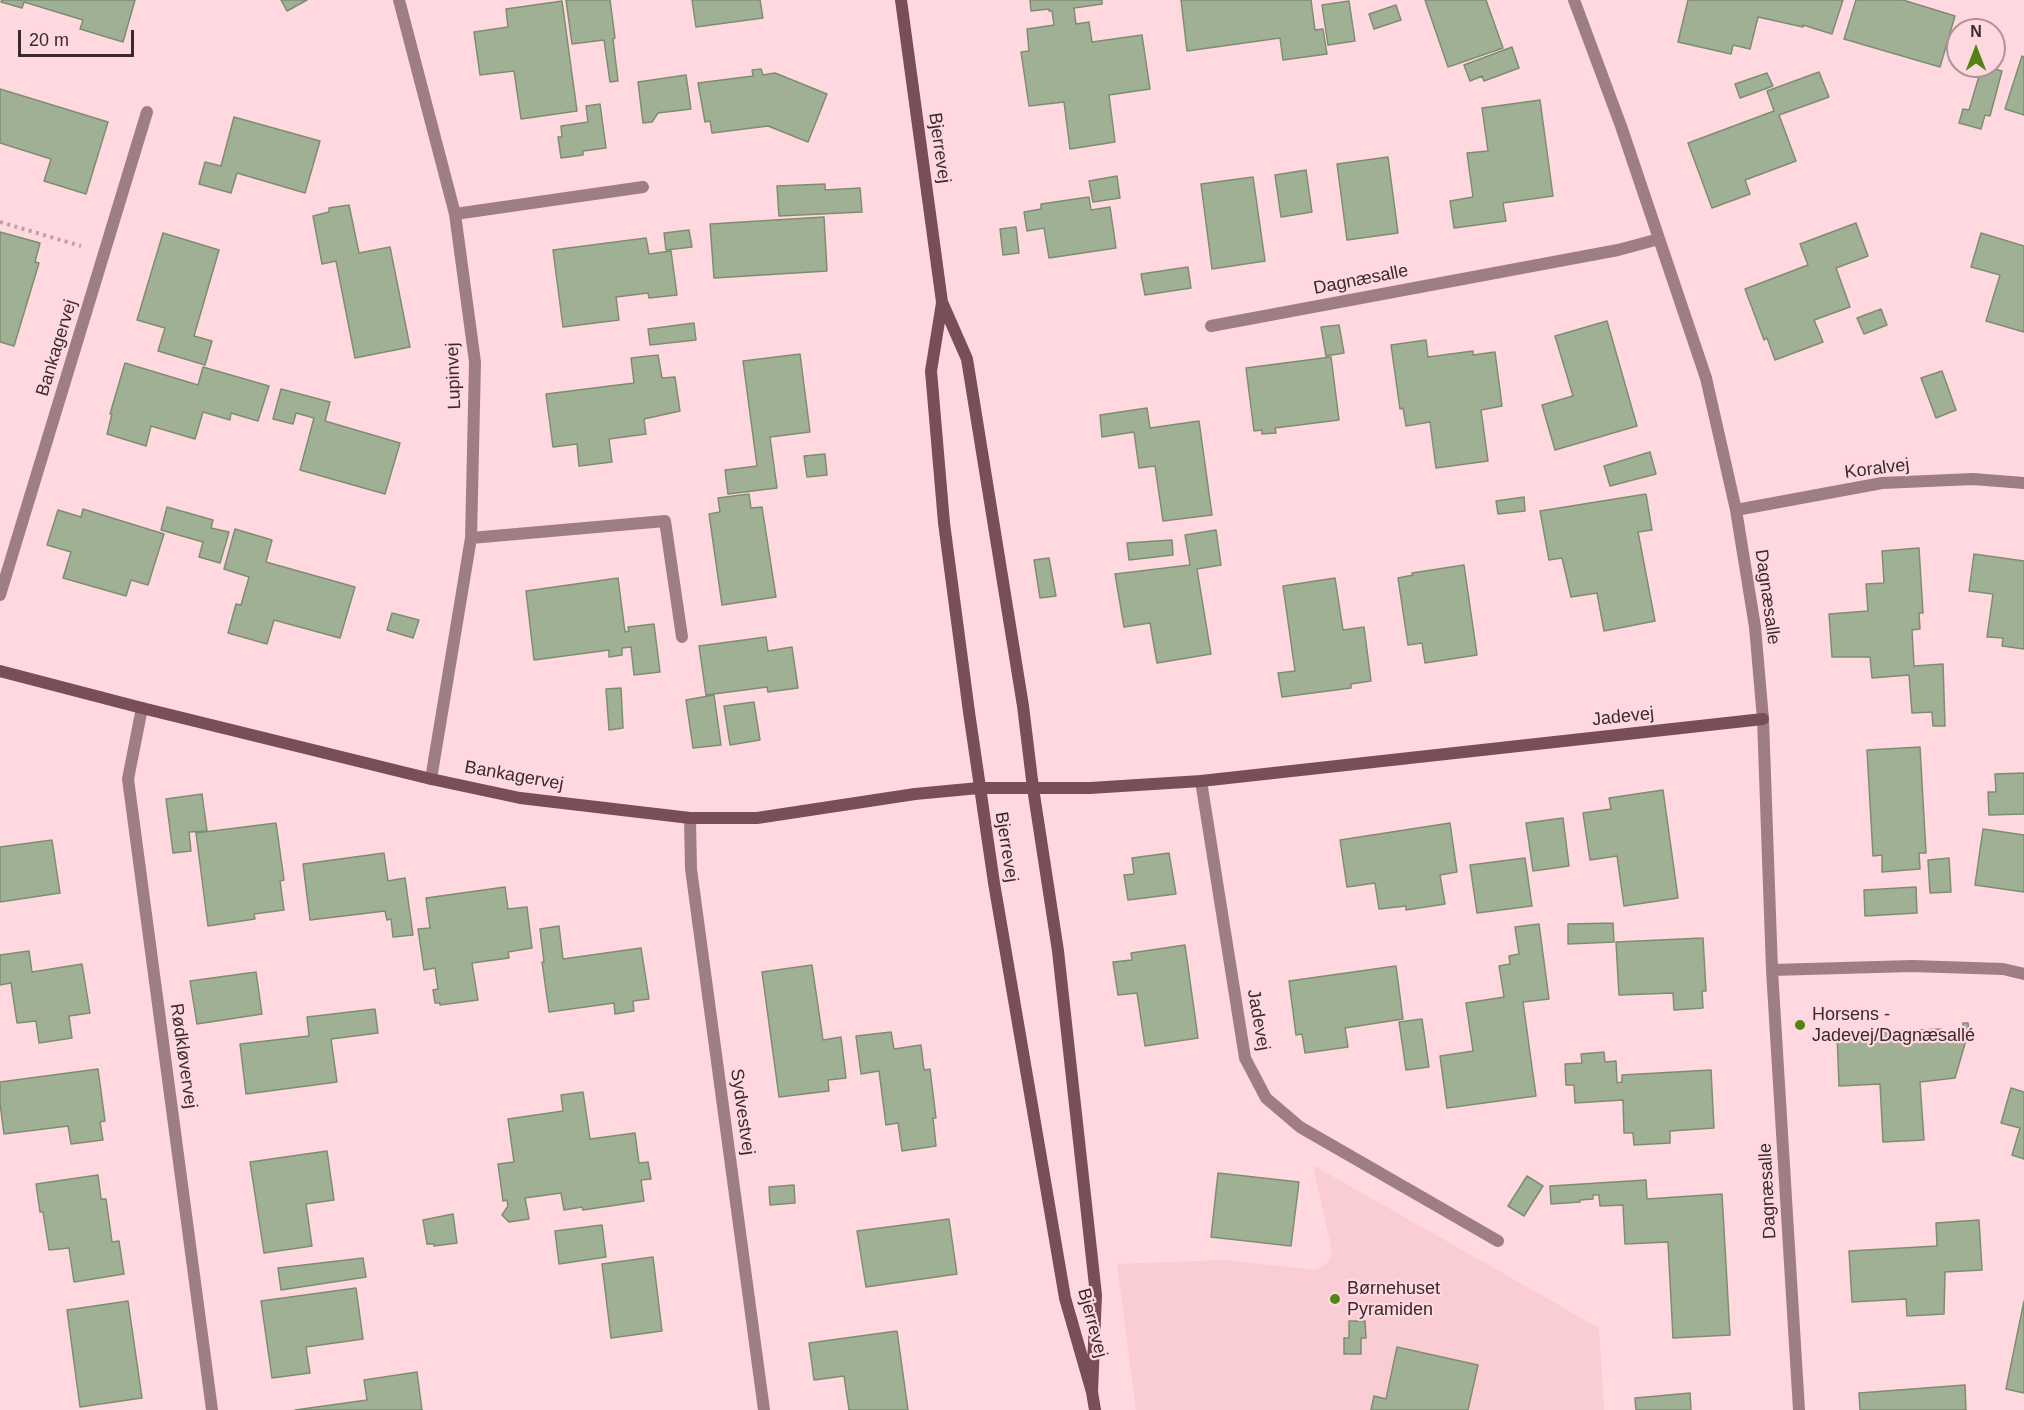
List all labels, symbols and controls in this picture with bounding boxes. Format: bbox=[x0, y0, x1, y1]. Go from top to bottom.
scale bar bbox=[21, 18, 136, 56]
north arrow bbox=[1946, 18, 2006, 78]
text: N bbox=[1970, 23, 1982, 40]
text: 20 m bbox=[29, 30, 69, 50]
street label: Bjerrevej bbox=[923, 111, 955, 185]
street label: Dagnæsalle bbox=[1312, 260, 1410, 300]
street label: Bankagervej bbox=[32, 297, 82, 399]
street label: Lupinvej bbox=[442, 342, 466, 410]
street label: Koralvej bbox=[1843, 454, 1911, 484]
street label: Dagnæsalle bbox=[1750, 548, 1784, 646]
street label: Jadevej bbox=[1591, 703, 1655, 731]
street label: Bankagervej bbox=[463, 757, 565, 795]
street label: Bjerrevej bbox=[990, 810, 1022, 884]
street label: Jadevej bbox=[1242, 988, 1274, 1052]
street label: Rødkløvervej bbox=[165, 1002, 201, 1110]
place label: Horsens - Jadevej/Dagnæsallé bbox=[1812, 1004, 1975, 1046]
marker: Horsens - Jadevej/Dagnæsallé bbox=[1793, 1018, 1807, 1032]
street label: Sydvestvej bbox=[725, 1067, 759, 1157]
street label: Dagnæsalle bbox=[1755, 1142, 1781, 1240]
place label: Børnehuset Pyramiden bbox=[1347, 1278, 1440, 1320]
street label: Bjerrevej bbox=[1072, 1286, 1112, 1360]
marker: Børnehuset Pyramiden bbox=[1328, 1292, 1342, 1306]

